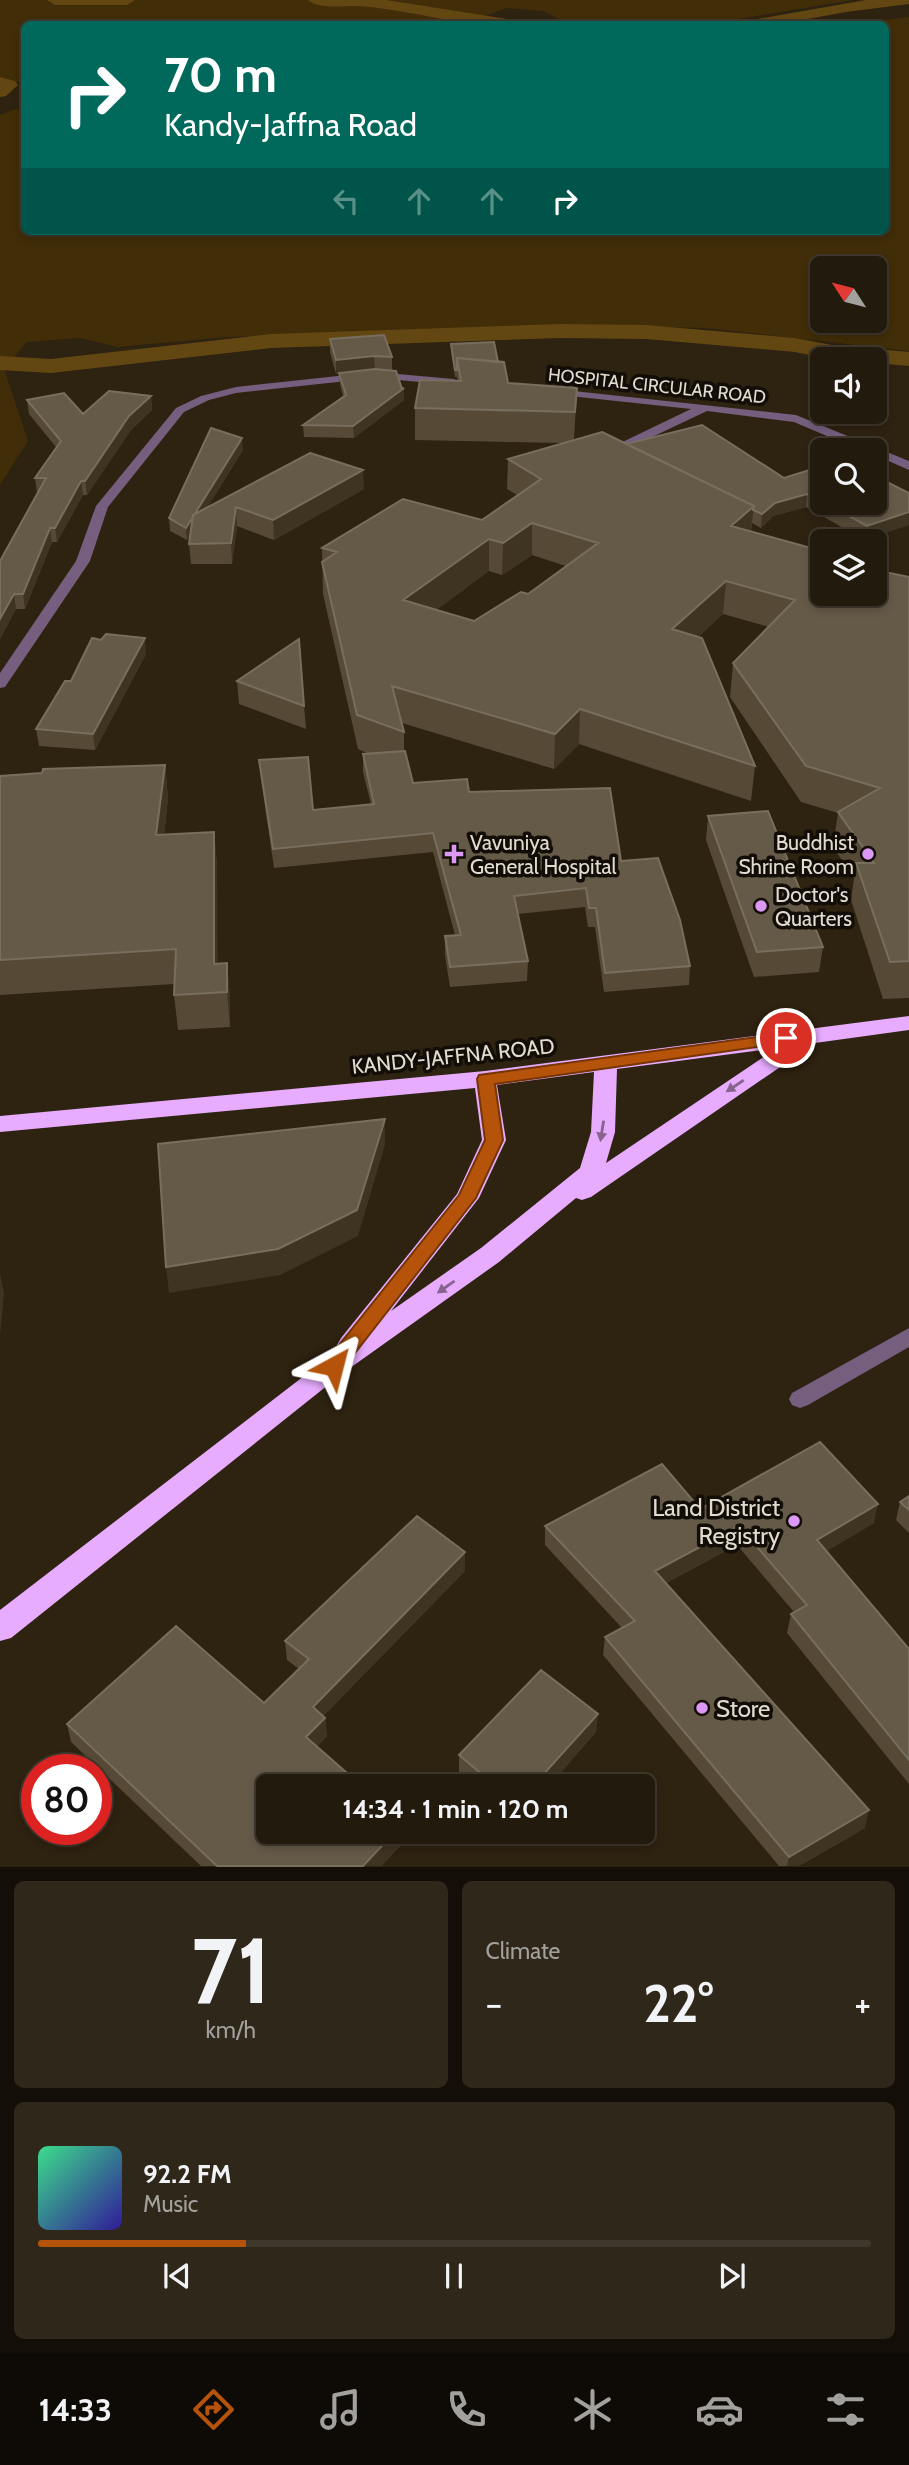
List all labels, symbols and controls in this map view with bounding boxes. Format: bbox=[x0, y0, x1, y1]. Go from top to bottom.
text: 70 m bbox=[164, 45, 277, 104]
icon: right bbox=[49, 49, 140, 140]
text: Kandy-Jaffna Road bbox=[164, 105, 417, 144]
icon: left bbox=[327, 182, 365, 220]
icon: ahead bbox=[400, 182, 438, 220]
icon: ahead bbox=[473, 182, 511, 220]
icon: right bbox=[546, 182, 584, 220]
north arrow bbox=[810, 256, 887, 332]
map controls bbox=[810, 256, 887, 606]
button: sound bbox=[810, 347, 887, 424]
street label: HOSPITAL CIRCULAR ROAD bbox=[547, 364, 767, 408]
button: search bbox=[810, 438, 887, 515]
button: layers bbox=[810, 529, 887, 606]
place label: Vavuniya General Hospital bbox=[470, 830, 617, 879]
place label: Buddhist Shrine Room bbox=[738, 830, 854, 879]
marker: Vavuniya General Hospital bbox=[444, 844, 464, 864]
marker: Buddhist Shrine Room bbox=[860, 846, 876, 862]
place label: Doctor's Quarters bbox=[775, 882, 852, 931]
marker: Doctor's Quarters bbox=[753, 898, 769, 914]
pin bbox=[756, 1008, 816, 1068]
icon: arrive bbox=[767, 1019, 805, 1057]
street label: KANDY-JAFFNA ROAD bbox=[350, 1033, 556, 1079]
one-way arrow bbox=[725, 1079, 744, 1092]
one-way arrow bbox=[596, 1120, 607, 1142]
one-way arrow bbox=[437, 1279, 455, 1293]
position arrow bbox=[297, 1329, 371, 1403]
place label: Land District Registry bbox=[652, 1493, 780, 1550]
marker: Land District Registry bbox=[786, 1513, 802, 1529]
place label: Store bbox=[716, 1694, 770, 1723]
marker: Store bbox=[694, 1700, 710, 1716]
speed limit sign: 80 bbox=[21, 1754, 112, 1845]
text: 14:34 · 1 min · 120 m bbox=[343, 1793, 568, 1825]
text: 71 bbox=[191, 1915, 271, 2026]
text: Climate bbox=[486, 1937, 560, 1965]
text: 22° bbox=[643, 1972, 713, 2035]
text: − bbox=[486, 1980, 502, 2027]
text: + bbox=[854, 1980, 871, 2027]
text: km/h bbox=[206, 2016, 256, 2044]
text: 92.2 FM bbox=[143, 2158, 232, 2190]
text: Music bbox=[143, 2190, 198, 2218]
icon: previous bbox=[158, 2257, 196, 2295]
icon: pause bbox=[435, 2257, 473, 2295]
icon: next bbox=[713, 2257, 751, 2295]
icon: directions bbox=[189, 2385, 238, 2434]
icon: music bbox=[316, 2385, 365, 2434]
icon: phone bbox=[442, 2385, 491, 2434]
icon: climate bbox=[568, 2385, 617, 2434]
icon: car bbox=[695, 2385, 744, 2434]
icon: filters bbox=[821, 2385, 870, 2434]
text: 14:33 bbox=[39, 2390, 112, 2429]

